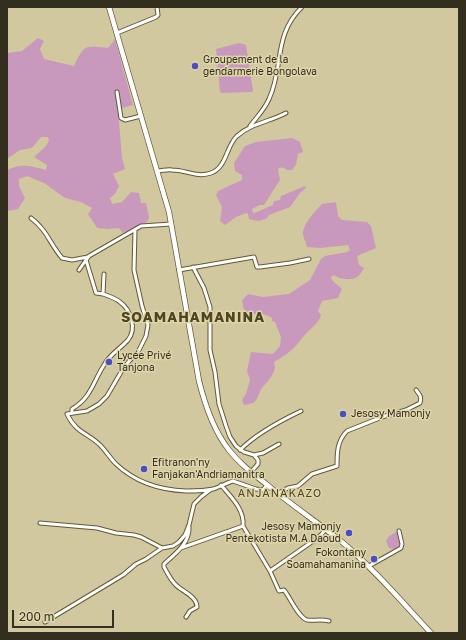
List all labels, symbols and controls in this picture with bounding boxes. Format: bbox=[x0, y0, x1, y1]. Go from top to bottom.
place label: Groupement de la gendarmerie Bongolava bbox=[203, 54, 317, 78]
marker: Groupement de la gendarmerie Bongolava bbox=[190, 61, 200, 71]
district label: SOAMAHAMANINA bbox=[121, 310, 265, 326]
place label: Lycée Privé Tanjona bbox=[117, 350, 171, 374]
marker: Lycée Privé Tanjona bbox=[104, 357, 114, 367]
place label: Jesosy Mamonjy bbox=[351, 408, 431, 420]
marker: Jesosy Mamonjy bbox=[338, 409, 348, 419]
place label: Efitranon'ny Fanjakan'Andriamanitra bbox=[152, 457, 265, 480]
marker: Efitranon'ny Fanjakan'Andriamanitra bbox=[139, 464, 149, 474]
district label: ANJANAKAZO bbox=[238, 487, 322, 501]
place label: Jesosy Mamonjy Pentekotista M.A Daoud bbox=[226, 521, 341, 544]
marker: Jesosy Mamonjy Pentekotista M.A Daoud bbox=[344, 528, 354, 538]
place label: Fokontany Soamahamanina bbox=[287, 547, 366, 570]
marker: Fokontany Soamahamanina bbox=[369, 554, 379, 564]
scale bar bbox=[14, 602, 116, 628]
text: 200 m bbox=[19, 609, 54, 624]

